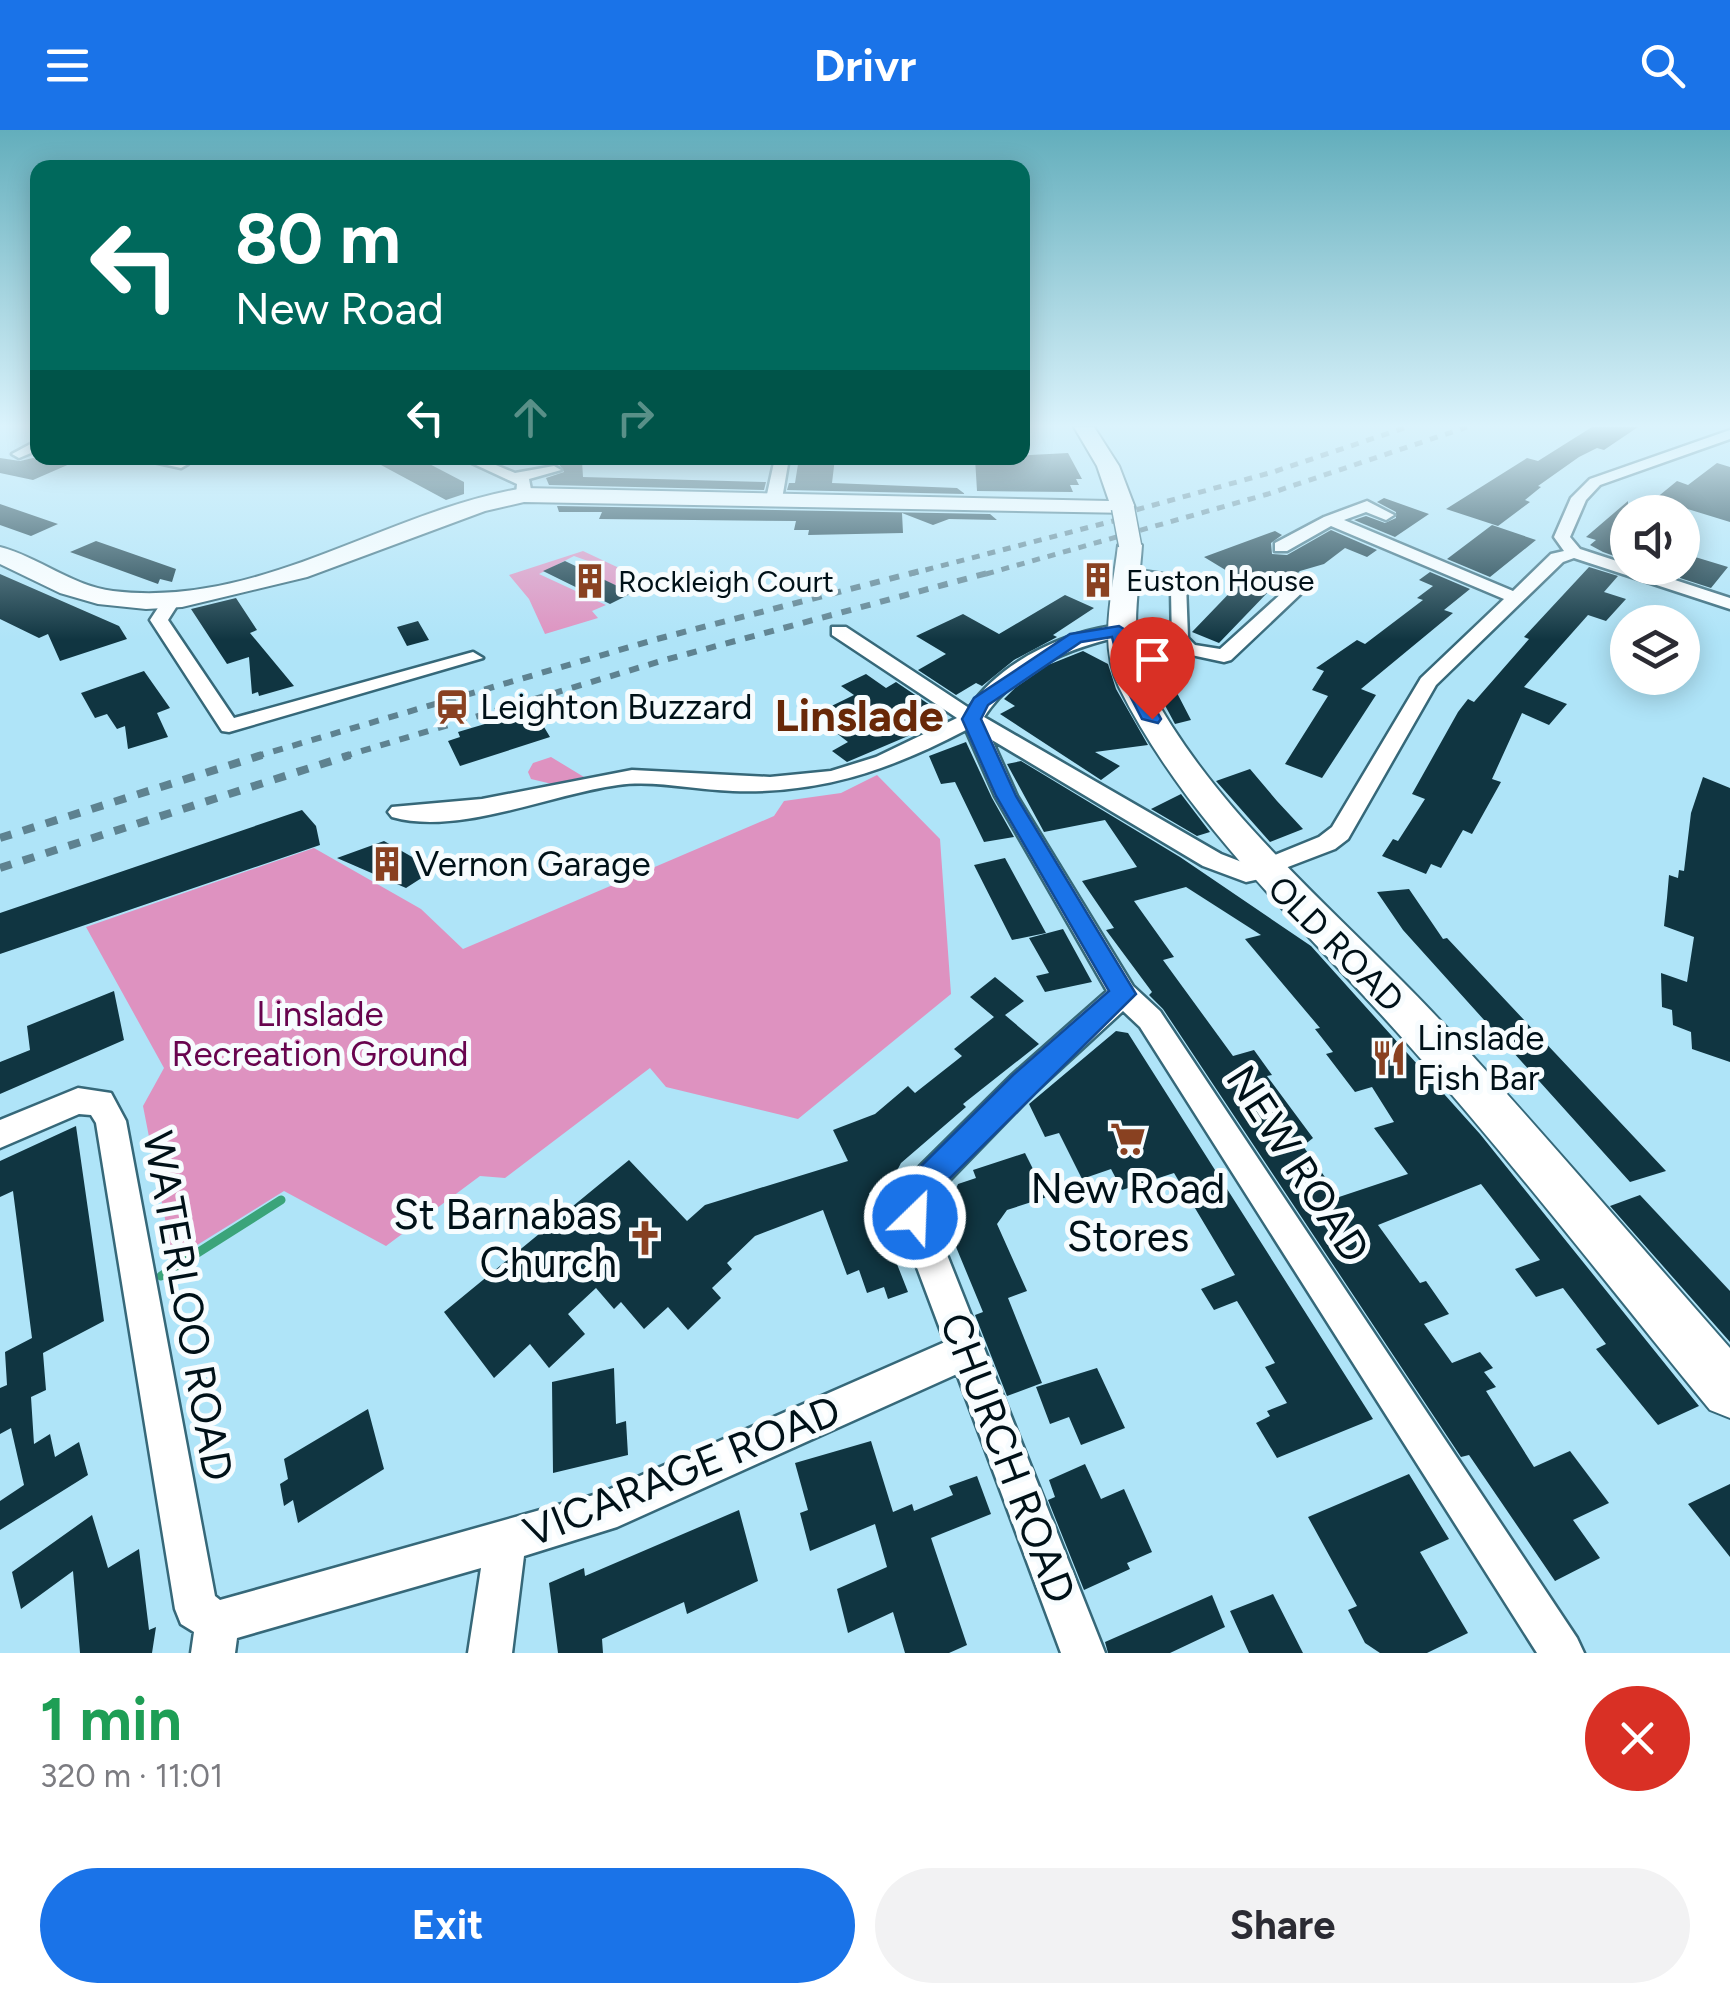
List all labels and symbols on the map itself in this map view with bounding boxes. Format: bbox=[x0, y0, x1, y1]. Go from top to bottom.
building icon: Euston House bbox=[1079, 561, 1117, 599]
building icon: Rockleigh Court bbox=[571, 562, 609, 600]
place label: Euston House bbox=[1126, 562, 1314, 599]
place label: Rockleigh Court bbox=[618, 563, 834, 600]
pin bbox=[1110, 617, 1195, 720]
place label: Leighton Buzzard bbox=[480, 686, 753, 728]
station icon: Leighton Buzzard bbox=[433, 688, 471, 726]
district label: Linslade bbox=[774, 688, 944, 742]
place label: Vernon Garage bbox=[415, 843, 651, 885]
building icon: Vernon Garage bbox=[368, 845, 406, 883]
street label: OLD ROAD bbox=[1259, 867, 1413, 1021]
park label: Linslade Recreation Ground bbox=[172, 993, 468, 1075]
place label: Linslade Fish Bar bbox=[1417, 1017, 1544, 1099]
restaurant icon: Linslade Fish Bar bbox=[1370, 1039, 1408, 1077]
street label: NEW ROAD bbox=[1216, 1056, 1380, 1272]
supermarket icon: New Road Stores bbox=[1109, 1120, 1147, 1158]
street label: WATERLOO ROAD bbox=[132, 1127, 244, 1485]
place label: New Road Stores bbox=[1031, 1163, 1225, 1262]
position arrow bbox=[863, 1165, 967, 1269]
place label: St Barnabas Church bbox=[393, 1189, 617, 1288]
church icon: St Barnabas Church bbox=[626, 1219, 664, 1257]
street label: CHURCH ROAD bbox=[929, 1306, 1087, 1610]
street label: VICARAGE ROAD bbox=[517, 1384, 847, 1558]

